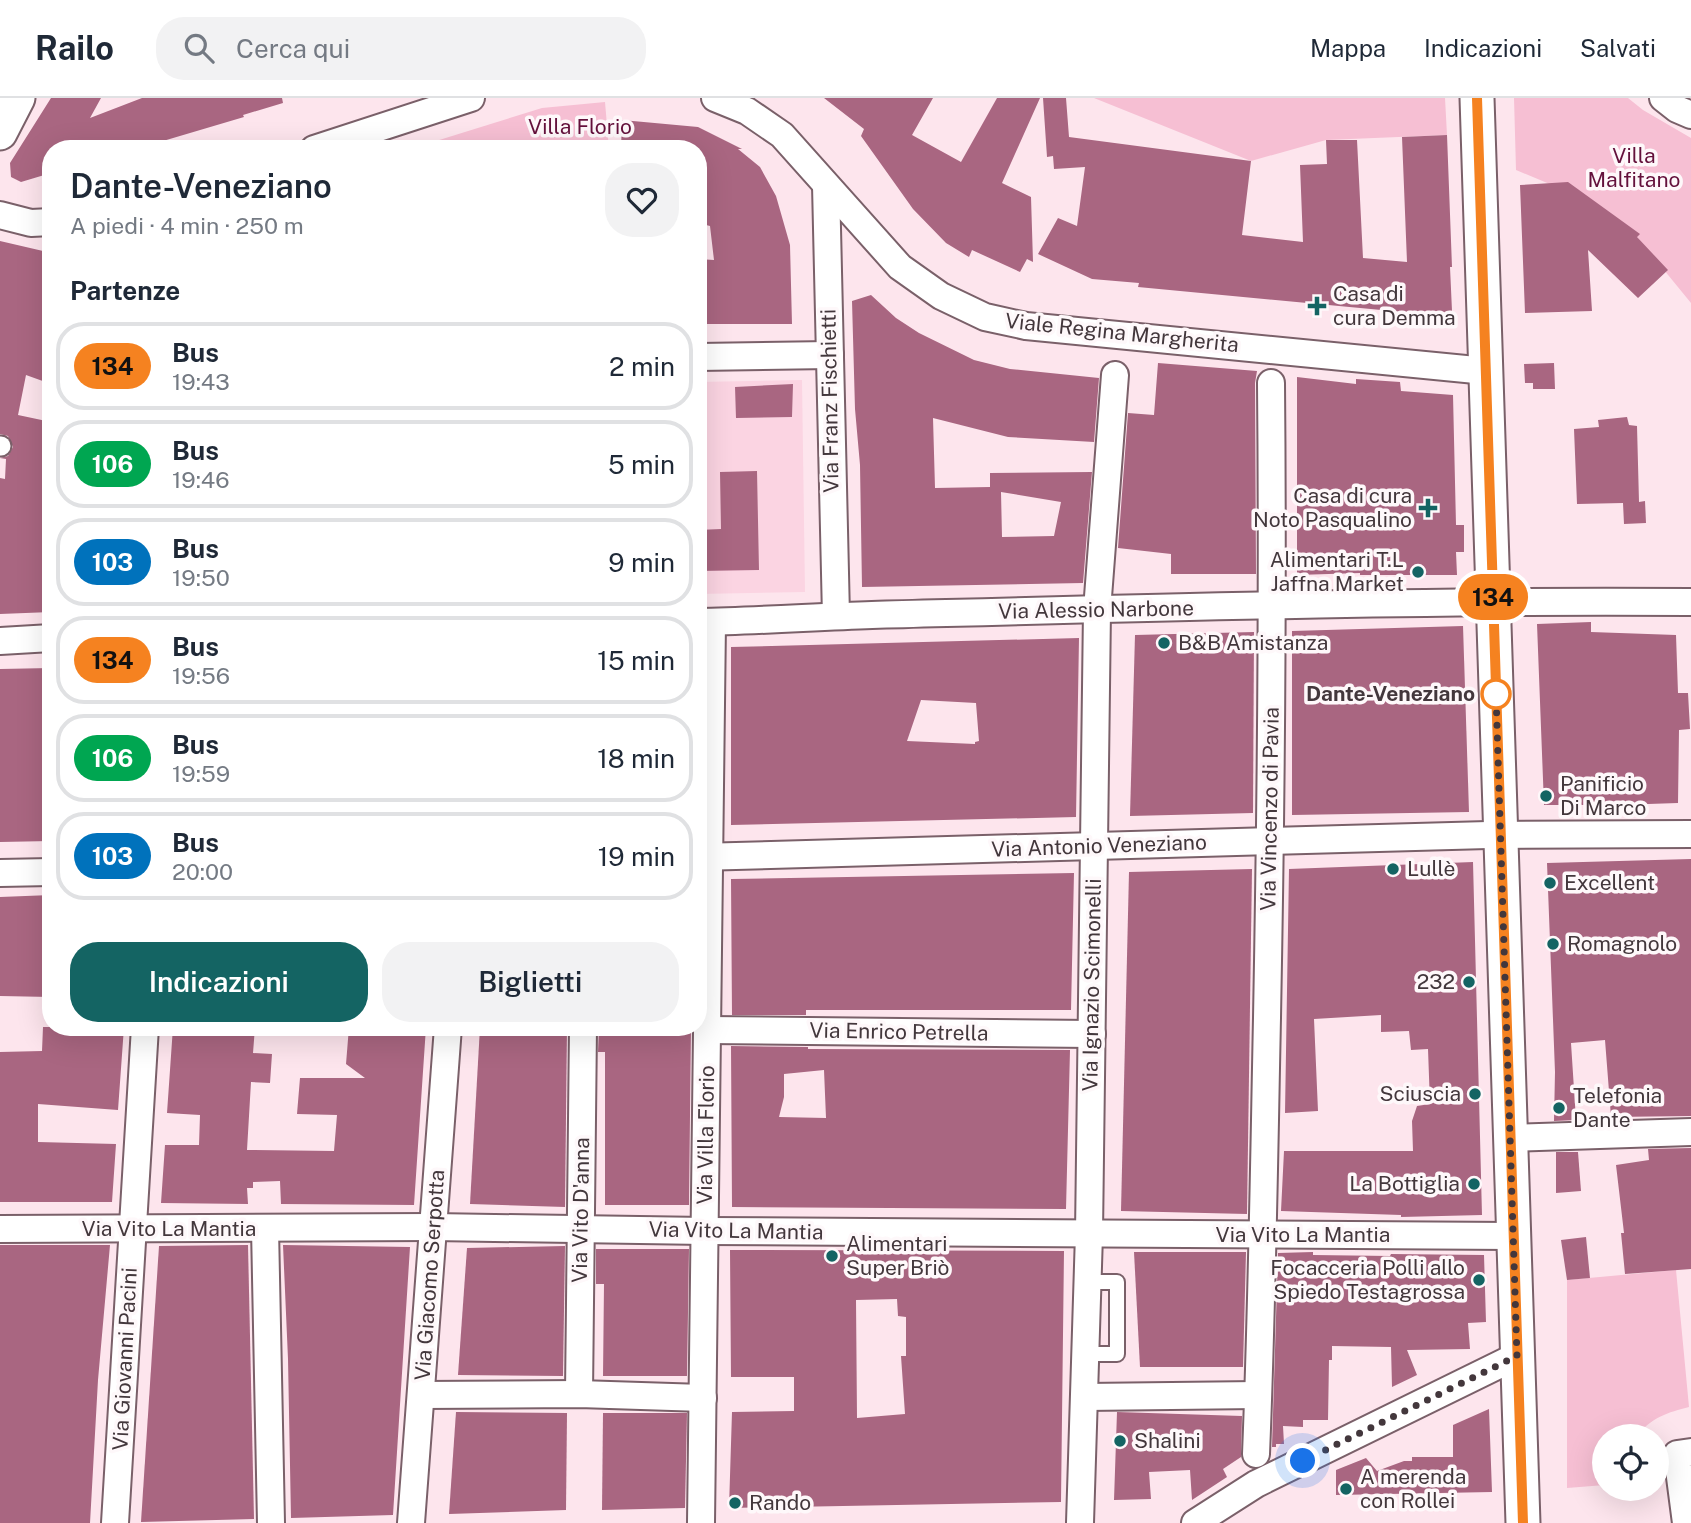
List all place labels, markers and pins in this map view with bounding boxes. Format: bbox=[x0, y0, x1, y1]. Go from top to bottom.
place label: Casa di cura Demma bbox=[1333, 281, 1456, 330]
marker: Casa di cura Demma bbox=[1307, 296, 1327, 316]
place label: Casa di cura Noto Pasqualino bbox=[1253, 483, 1412, 532]
marker: Casa di cura Noto Pasqualino bbox=[1418, 498, 1438, 518]
place label: Alimentari T.L Jaffna Market bbox=[1270, 547, 1404, 596]
marker: Alimentari T.L Jaffna Market bbox=[1410, 564, 1426, 580]
place label: B&B Amistanza bbox=[1178, 630, 1328, 655]
marker: B&B Amistanza bbox=[1156, 635, 1172, 651]
marker: Dante-Veneziano bbox=[1481, 679, 1511, 709]
place label: Dante-Veneziano bbox=[1306, 681, 1475, 706]
place label: Panificio Di Marco bbox=[1560, 771, 1646, 820]
marker: Panificio Di Marco bbox=[1538, 788, 1554, 804]
place label: Lullè bbox=[1407, 856, 1455, 881]
marker: Lullè bbox=[1385, 861, 1401, 877]
place label: Excellent bbox=[1564, 870, 1655, 895]
marker: Excellent bbox=[1542, 875, 1558, 891]
place label: Romagnolo bbox=[1567, 931, 1677, 956]
marker: Romagnolo bbox=[1545, 936, 1561, 952]
place label: 232 bbox=[1417, 969, 1455, 994]
marker: 232 bbox=[1461, 974, 1477, 990]
place label: Sciuscia bbox=[1380, 1081, 1461, 1106]
place label: Telefonia Dante bbox=[1573, 1083, 1662, 1132]
marker: Sciuscia bbox=[1467, 1086, 1483, 1102]
marker: Telefonia Dante bbox=[1551, 1100, 1567, 1116]
place label: La Bottiglia bbox=[1349, 1171, 1460, 1196]
marker: La Bottiglia bbox=[1466, 1176, 1482, 1192]
place label: Alimentari Super Briò bbox=[846, 1231, 949, 1280]
marker: Alimentari Super Briò bbox=[824, 1248, 840, 1264]
place label: Focacceria Polli allo Spiedo Testagrossa bbox=[1270, 1255, 1465, 1304]
marker: Focacceria Polli allo Spiedo Testagrossa bbox=[1471, 1272, 1487, 1288]
place label: Shalini bbox=[1134, 1428, 1201, 1453]
marker: Shalini bbox=[1112, 1433, 1128, 1449]
place label: A merenda con Rollei bbox=[1360, 1464, 1466, 1513]
marker: A merenda con Rollei bbox=[1338, 1481, 1354, 1497]
place label: Rando bbox=[749, 1490, 811, 1515]
marker: Rando bbox=[727, 1495, 743, 1511]

